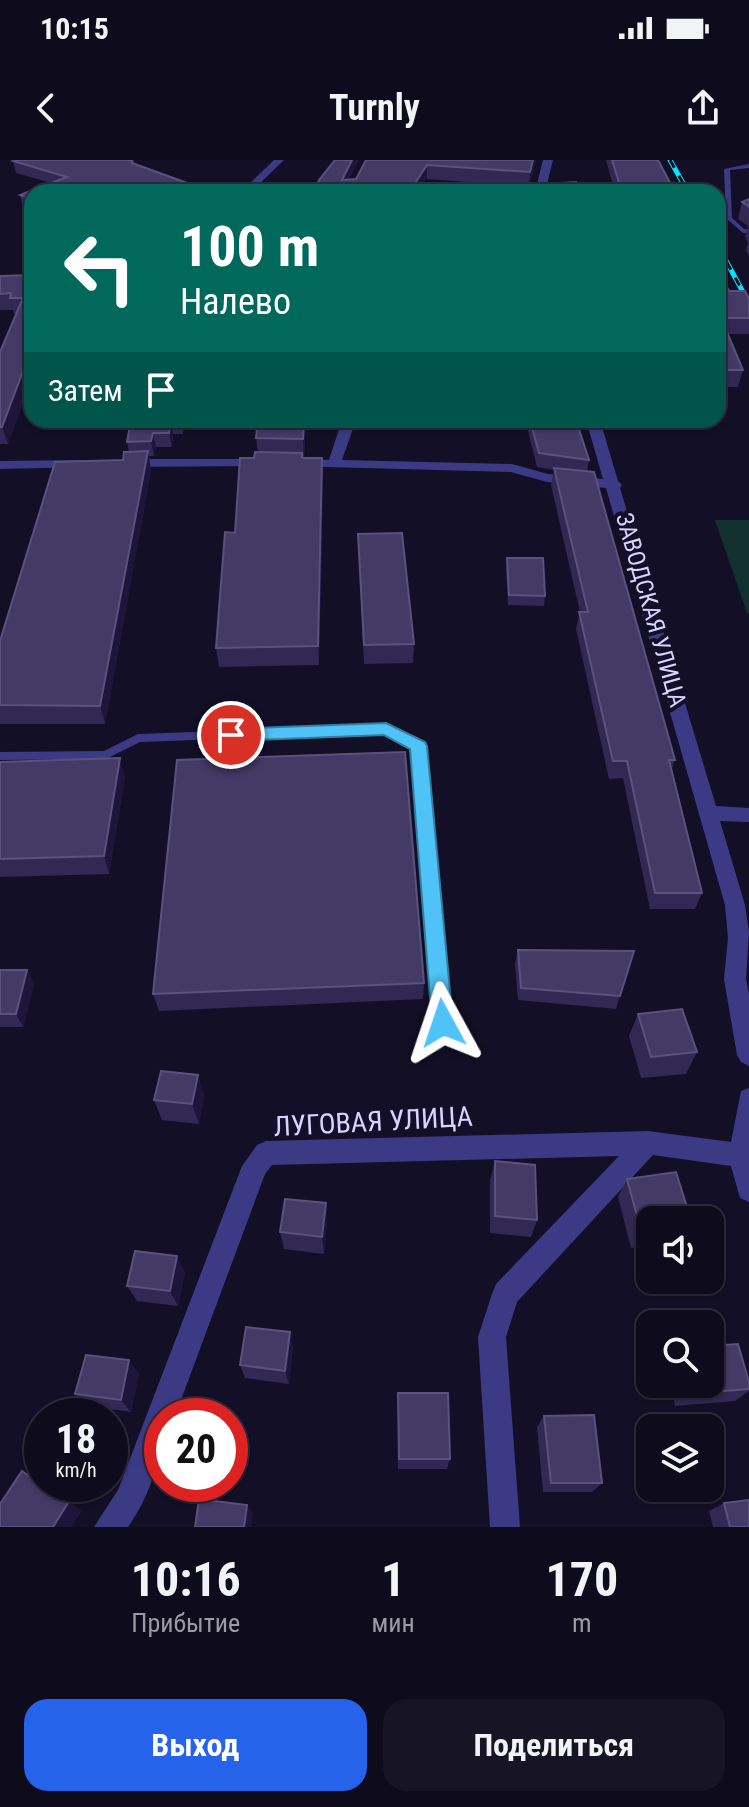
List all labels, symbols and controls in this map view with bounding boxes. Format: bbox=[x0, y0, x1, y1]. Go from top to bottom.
text: 10:15 bbox=[40, 11, 109, 46]
icon: back bbox=[24, 86, 68, 130]
icon: share bbox=[681, 86, 725, 130]
text: Turnly bbox=[329, 87, 420, 129]
text: 100 m bbox=[180, 214, 319, 280]
icon: left bbox=[48, 216, 152, 320]
text: Налево bbox=[180, 281, 291, 323]
icon: arrive bbox=[139, 368, 183, 412]
text: Затем bbox=[48, 373, 123, 408]
street label: ЗАВОДСКАЯ УЛИЦА bbox=[610, 510, 692, 710]
pin bbox=[197, 701, 265, 769]
icon: arrive bbox=[209, 713, 253, 757]
position arrow bbox=[401, 981, 485, 1065]
street label: ЛУГОВАЯ УЛИЦА bbox=[273, 1100, 473, 1143]
map controls bbox=[636, 1206, 724, 1502]
button: sound bbox=[636, 1206, 724, 1294]
button: search bbox=[636, 1310, 724, 1398]
speed limit sign: 20 bbox=[144, 1398, 248, 1502]
button: layers bbox=[636, 1414, 724, 1502]
text: 18 bbox=[56, 1416, 96, 1463]
text: km/h bbox=[55, 1458, 97, 1482]
text: 10:16 bbox=[131, 1551, 241, 1608]
text: 1 bbox=[381, 1551, 405, 1608]
text: 170 bbox=[545, 1551, 618, 1608]
text: Прибытие bbox=[131, 1608, 240, 1638]
text: мин bbox=[372, 1608, 415, 1638]
text: m bbox=[572, 1608, 592, 1638]
button: Выход bbox=[24, 1699, 367, 1791]
button: Поделиться bbox=[383, 1699, 725, 1791]

